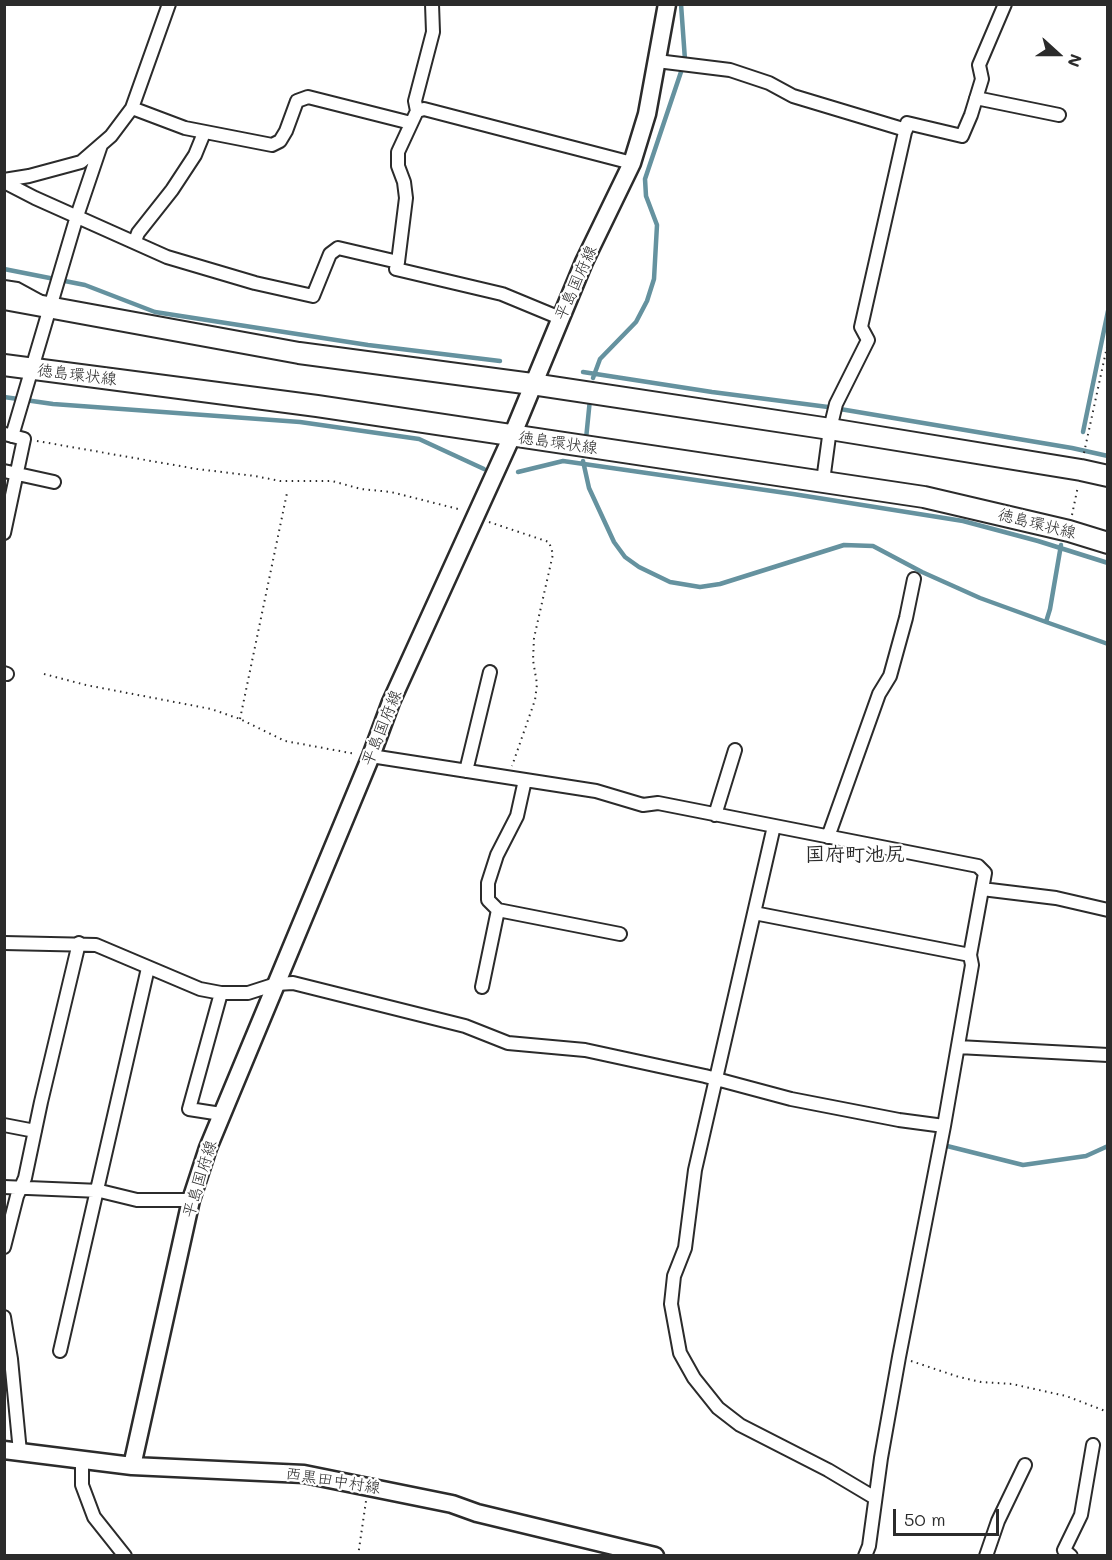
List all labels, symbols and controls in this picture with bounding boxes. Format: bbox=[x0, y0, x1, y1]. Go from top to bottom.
north arrow bbox=[1028, 24, 1088, 84]
text: N bbox=[1063, 51, 1087, 70]
street label: 平島国府線 bbox=[551, 243, 601, 323]
street label: 徳島環状線 bbox=[36, 361, 118, 389]
street label: 徳島環状線 bbox=[517, 428, 599, 458]
street label: 徳島環状線 bbox=[996, 505, 1078, 543]
street label: 平島国府線 bbox=[358, 687, 406, 769]
district label: 国府町池尻 bbox=[805, 843, 905, 867]
street label: 平島国府線 bbox=[179, 1138, 221, 1220]
street label: 西黒田中村線 bbox=[284, 1464, 382, 1498]
scale bar bbox=[896, 1497, 1002, 1535]
text: 50 m bbox=[904, 1507, 946, 1531]

